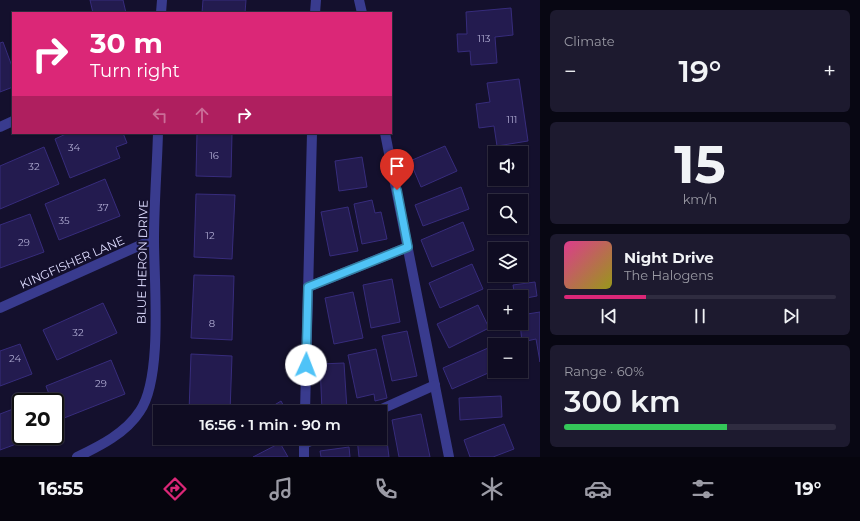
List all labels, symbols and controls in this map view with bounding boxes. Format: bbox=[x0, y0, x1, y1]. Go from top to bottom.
text: 30 m bbox=[90, 26, 163, 60]
icon: right bbox=[24, 28, 76, 80]
house number: 113 bbox=[478, 32, 491, 45]
text: Climate bbox=[564, 33, 615, 49]
text: 19° bbox=[679, 53, 721, 90]
text: − bbox=[564, 58, 577, 85]
text: + bbox=[823, 58, 836, 85]
text: Turn right bbox=[90, 60, 180, 82]
icon: left bbox=[149, 104, 171, 126]
icon: ahead bbox=[191, 104, 213, 126]
icon: right bbox=[233, 104, 255, 126]
house number: 111 bbox=[507, 113, 517, 126]
text: 15 bbox=[674, 133, 726, 196]
house number: 34 bbox=[68, 141, 81, 154]
map controls bbox=[488, 146, 528, 378]
button: sound bbox=[488, 146, 528, 186]
house number: 16 bbox=[209, 149, 219, 162]
pin bbox=[380, 149, 414, 190]
icon: arrive bbox=[386, 155, 408, 177]
house number: 32 bbox=[28, 160, 40, 173]
text: km/h bbox=[683, 191, 717, 207]
button: search bbox=[488, 194, 528, 234]
street label: BLUE HERON DRIVE bbox=[133, 200, 151, 324]
house number: 37 bbox=[97, 201, 109, 214]
house number: 35 bbox=[58, 214, 70, 227]
house number: 12 bbox=[205, 229, 215, 242]
street label: KINGFISHER LANE bbox=[17, 232, 127, 292]
house number: 29 bbox=[18, 236, 30, 249]
button: layers bbox=[488, 242, 528, 282]
text: Night Drive bbox=[624, 248, 714, 267]
text: The Halogens bbox=[624, 267, 713, 283]
button: + bbox=[488, 290, 528, 330]
icon: previous bbox=[598, 305, 620, 327]
icon: pause bbox=[689, 305, 711, 327]
icon: next bbox=[780, 305, 802, 327]
house number: 8 bbox=[209, 317, 215, 330]
house number: 32 bbox=[72, 326, 84, 339]
button: − bbox=[488, 338, 528, 378]
position arrow bbox=[285, 344, 327, 386]
house number: 24 bbox=[9, 352, 21, 365]
text: Range · 60% bbox=[564, 363, 644, 379]
house number: 29 bbox=[95, 377, 107, 390]
text: 300 km bbox=[564, 383, 681, 420]
speed limit sign: 20 bbox=[12, 393, 64, 445]
text: 16:56 · 1 min · 90 m bbox=[199, 415, 341, 434]
icon: directions bbox=[161, 475, 189, 503]
icon: music bbox=[267, 475, 295, 503]
icon: phone bbox=[372, 475, 400, 503]
icon: climate bbox=[478, 475, 506, 503]
icon: car bbox=[584, 475, 612, 503]
icon: filters bbox=[689, 475, 717, 503]
text: 16:55 bbox=[39, 478, 83, 500]
text: 19° bbox=[795, 478, 821, 500]

